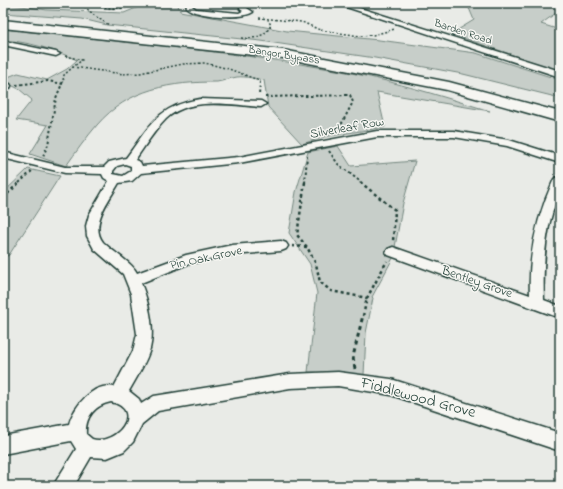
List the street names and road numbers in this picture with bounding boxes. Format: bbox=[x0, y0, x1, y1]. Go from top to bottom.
street label: Barden Road bbox=[431, 15, 494, 49]
street label: Bangor Bypass bbox=[246, 41, 321, 70]
street label: Silverleaf Row bbox=[308, 112, 386, 144]
street label: Pin Oak Grove bbox=[168, 241, 244, 275]
street label: Bentley Grove bbox=[438, 261, 515, 304]
street label: Fiddlewood Grove bbox=[357, 371, 479, 425]

